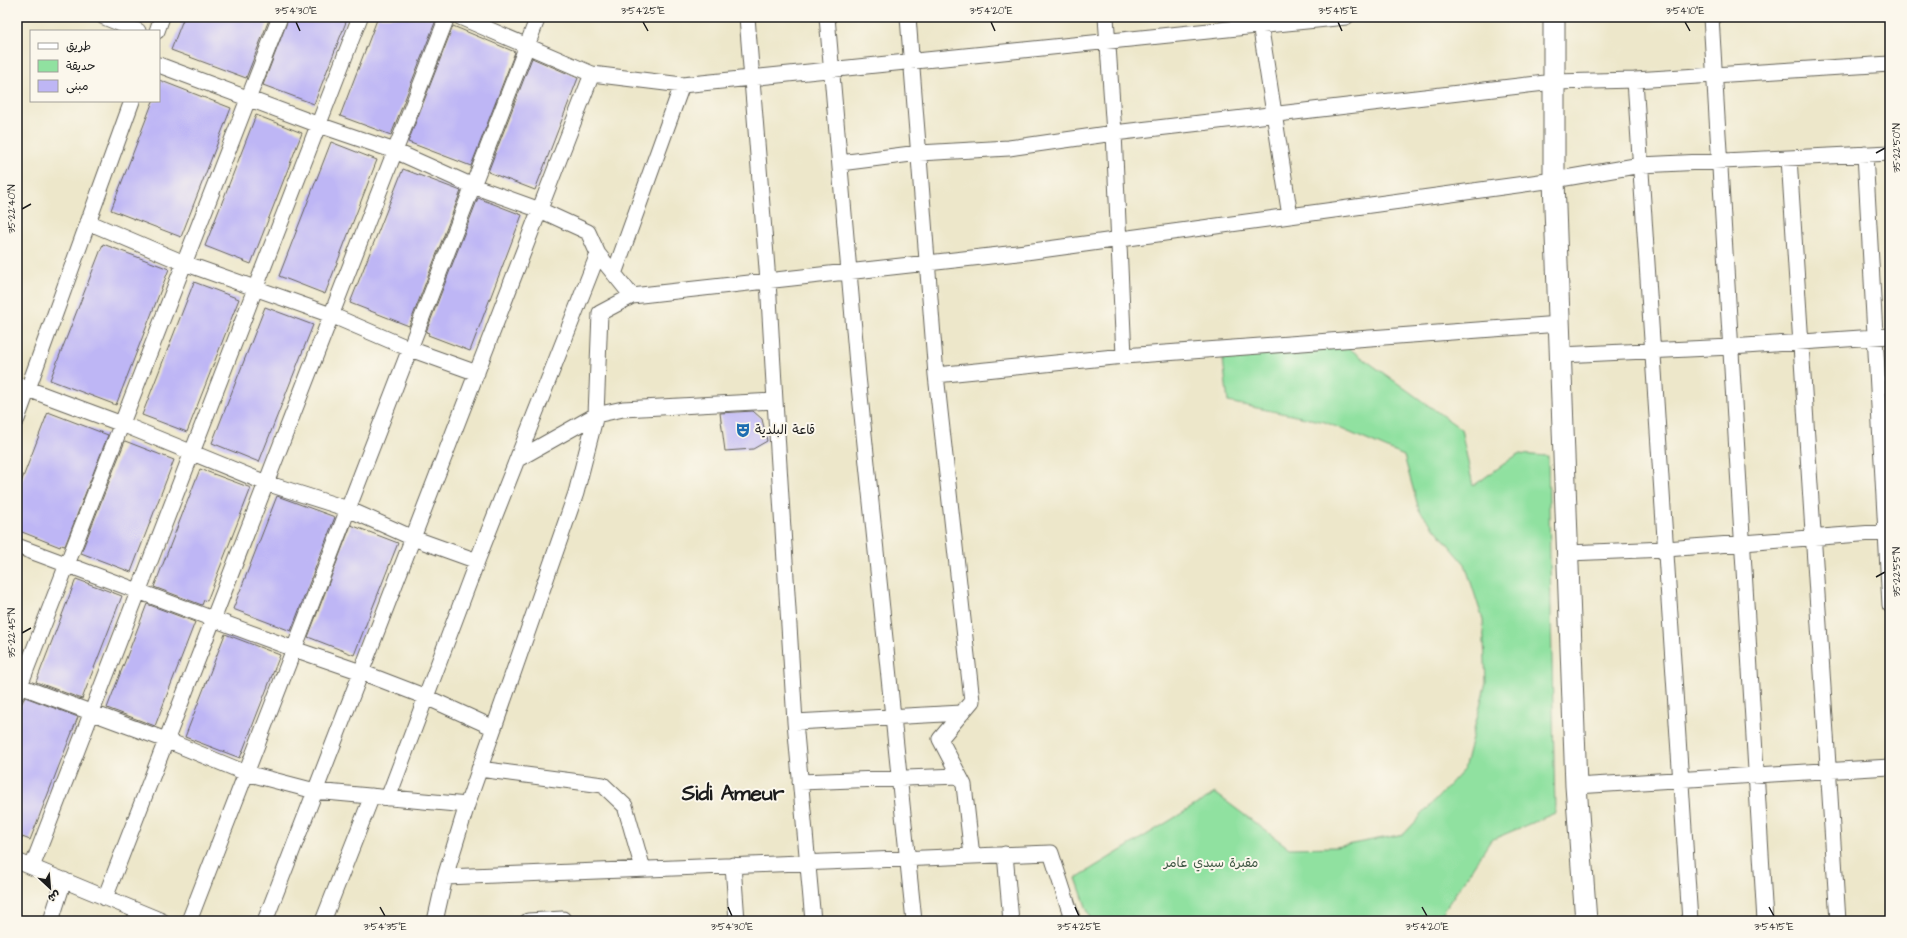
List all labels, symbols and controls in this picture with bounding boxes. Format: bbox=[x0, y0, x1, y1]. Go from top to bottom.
text: 3°54'30"E bbox=[275, 4, 317, 18]
text: 3°54'25"E bbox=[621, 4, 665, 18]
text: 3°54'20"E bbox=[969, 4, 1013, 18]
text: 3°54'15"E bbox=[1318, 4, 1358, 18]
text: 3°54'10"E bbox=[1666, 4, 1704, 18]
legend bbox=[30, 30, 160, 102]
text: طريق bbox=[66, 38, 91, 55]
text: حديقة bbox=[66, 58, 95, 75]
text: مبنى bbox=[66, 78, 89, 95]
text: 35°22'50"N bbox=[1890, 123, 1904, 173]
text: 35°22'40"N bbox=[5, 184, 19, 234]
theatre icon: قاعة البلدية bbox=[734, 421, 752, 439]
place label: قاعة البلدية bbox=[755, 421, 815, 439]
text: 35°22'55"N bbox=[1890, 547, 1904, 597]
text: 35°22'45"N bbox=[5, 608, 19, 658]
district label: Sidi Ameur bbox=[681, 779, 785, 808]
park label: مقبرة سيدي عامر bbox=[1163, 854, 1258, 872]
north arrow bbox=[30, 868, 70, 908]
text: ش bbox=[45, 887, 63, 906]
text: 3°54'35"E bbox=[363, 920, 407, 934]
text: 3°54'30"E bbox=[711, 920, 753, 934]
text: 3°54'25"E bbox=[1057, 920, 1101, 934]
text: 3°54'20"E bbox=[1405, 920, 1449, 934]
text: 3°54'15"E bbox=[1754, 920, 1794, 934]

